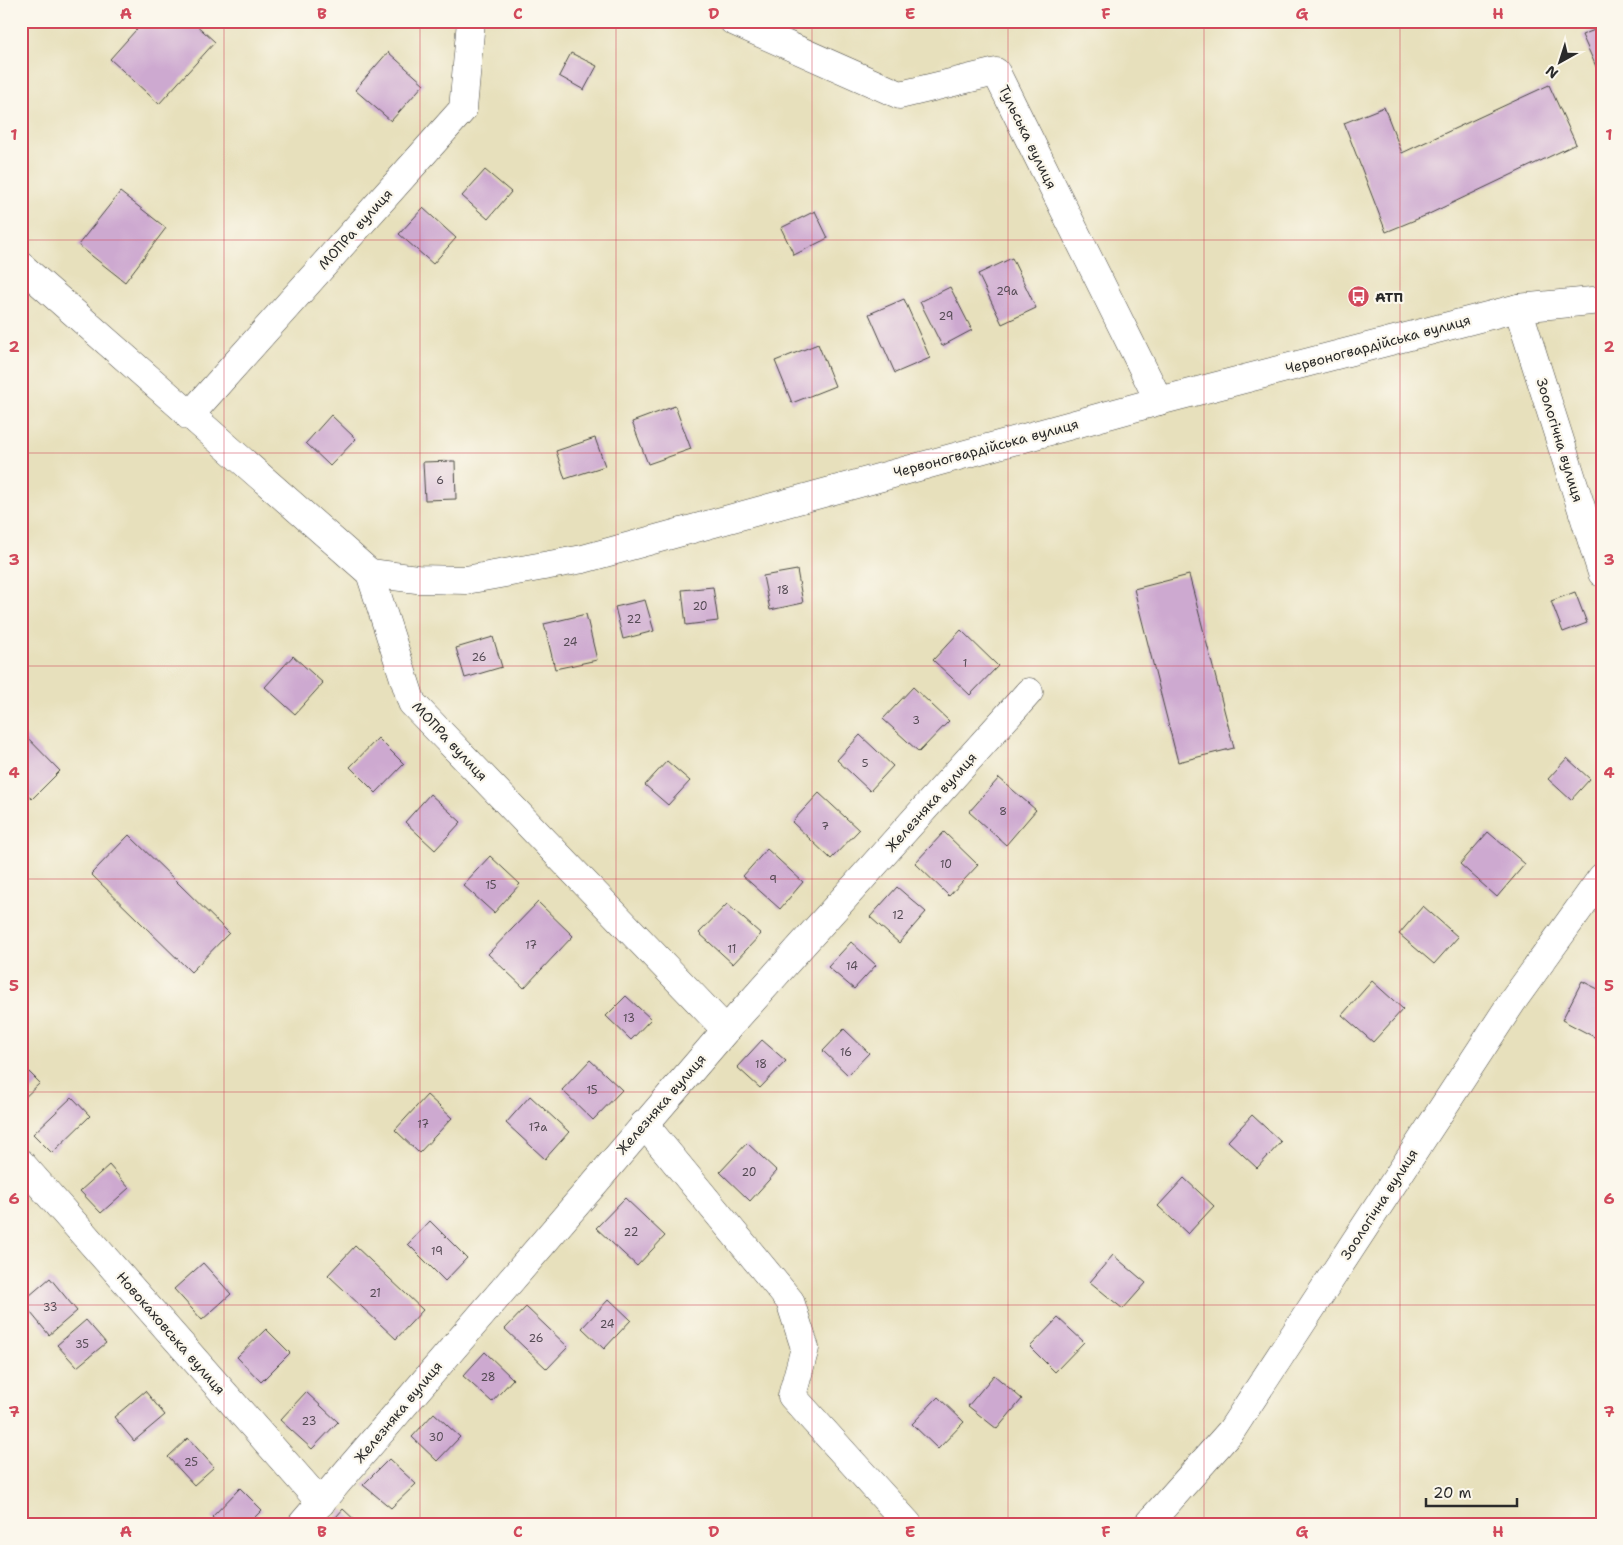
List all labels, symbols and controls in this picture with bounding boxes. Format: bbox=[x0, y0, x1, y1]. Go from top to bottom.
text: A bbox=[120, 3, 132, 24]
text: B bbox=[317, 3, 327, 24]
text: C bbox=[513, 3, 523, 24]
text: D bbox=[708, 3, 720, 24]
text: E bbox=[905, 3, 915, 24]
text: F bbox=[1101, 3, 1111, 24]
text: G bbox=[1296, 3, 1309, 24]
text: H bbox=[1492, 3, 1504, 24]
north arrow bbox=[1536, 38, 1586, 88]
text: N bbox=[1542, 62, 1562, 83]
street label: Тульська вулиця bbox=[995, 82, 1061, 192]
text: 1 bbox=[10, 124, 18, 145]
text: 1 bbox=[1605, 124, 1613, 145]
street label: МОПРа вулиця bbox=[314, 185, 396, 273]
house number: 29а bbox=[996, 284, 1018, 299]
bus stop icon: АТП bbox=[1347, 285, 1371, 309]
place label: АТП bbox=[1375, 288, 1403, 306]
house number: 29 bbox=[939, 309, 953, 324]
street label: Червоногвардійська вулиця bbox=[1283, 311, 1473, 377]
text: 2 bbox=[8, 336, 20, 357]
text: 2 bbox=[1603, 336, 1615, 357]
street label: Зоологічна вулиця bbox=[1533, 376, 1587, 504]
street label: Червоногвардійська вулиця bbox=[891, 415, 1081, 481]
house number: 6 bbox=[436, 473, 444, 488]
text: 3 bbox=[8, 549, 20, 570]
text: 3 bbox=[1603, 549, 1615, 570]
house number: 18 bbox=[777, 583, 789, 598]
house number: 20 bbox=[692, 599, 708, 614]
house number: 22 bbox=[627, 612, 641, 627]
house number: 24 bbox=[563, 635, 578, 650]
house number: 26 bbox=[472, 650, 486, 665]
house number: 1 bbox=[963, 656, 967, 671]
street label: МОПРа вулиця bbox=[408, 697, 492, 785]
house number: 3 bbox=[912, 713, 920, 728]
street label: Железняка вулиця bbox=[882, 749, 980, 855]
house number: 5 bbox=[862, 756, 869, 771]
text: 4 bbox=[8, 762, 20, 783]
text: 4 bbox=[1603, 762, 1615, 783]
house number: 8 bbox=[999, 804, 1007, 819]
house number: 7 bbox=[821, 819, 829, 834]
house number: 10 bbox=[940, 857, 952, 872]
house number: 9 bbox=[769, 872, 777, 887]
house number: 15 bbox=[485, 878, 497, 893]
house number: 12 bbox=[892, 908, 904, 923]
house number: 17 bbox=[525, 938, 537, 953]
house number: 11 bbox=[728, 942, 736, 957]
house number: 14 bbox=[846, 959, 858, 974]
text: 5 bbox=[9, 975, 19, 996]
text: 5 bbox=[1604, 975, 1614, 996]
house number: 13 bbox=[623, 1011, 635, 1026]
house number: 16 bbox=[840, 1045, 852, 1060]
street label: Железняка вулиця bbox=[612, 1050, 710, 1158]
house number: 18 bbox=[755, 1057, 767, 1072]
house number: 15 bbox=[586, 1083, 598, 1098]
house number: 17 bbox=[417, 1117, 429, 1132]
house number: 17а bbox=[529, 1120, 547, 1135]
street label: Зоологічна вулиця bbox=[1336, 1145, 1422, 1263]
house number: 20 bbox=[741, 1165, 757, 1180]
text: 6 bbox=[8, 1188, 20, 1209]
text: 6 bbox=[1603, 1188, 1615, 1209]
house number: 22 bbox=[624, 1225, 638, 1240]
house number: 19 bbox=[431, 1244, 443, 1259]
street label: Новокаховська вулиця bbox=[113, 1268, 229, 1398]
house number: 21 bbox=[369, 1286, 381, 1301]
house number: 33 bbox=[43, 1300, 57, 1315]
house number: 24 bbox=[600, 1317, 615, 1332]
house number: 26 bbox=[529, 1331, 543, 1346]
house number: 35 bbox=[75, 1337, 89, 1352]
street label: Железняка вулиця bbox=[350, 1357, 446, 1467]
house number: 28 bbox=[480, 1370, 496, 1385]
text: 7 bbox=[8, 1401, 20, 1422]
text: 7 bbox=[1603, 1401, 1615, 1422]
house number: 23 bbox=[302, 1414, 316, 1429]
house number: 30 bbox=[428, 1430, 444, 1445]
house number: 25 bbox=[184, 1455, 198, 1470]
scale bar bbox=[1426, 1475, 1517, 1507]
text: 20 m bbox=[1433, 1483, 1472, 1503]
text: A bbox=[120, 1521, 132, 1542]
text: B bbox=[317, 1521, 327, 1542]
text: C bbox=[513, 1521, 523, 1542]
text: D bbox=[708, 1521, 720, 1542]
text: E bbox=[905, 1521, 915, 1542]
text: F bbox=[1101, 1521, 1111, 1542]
text: G bbox=[1296, 1521, 1309, 1542]
text: H bbox=[1492, 1521, 1504, 1542]

